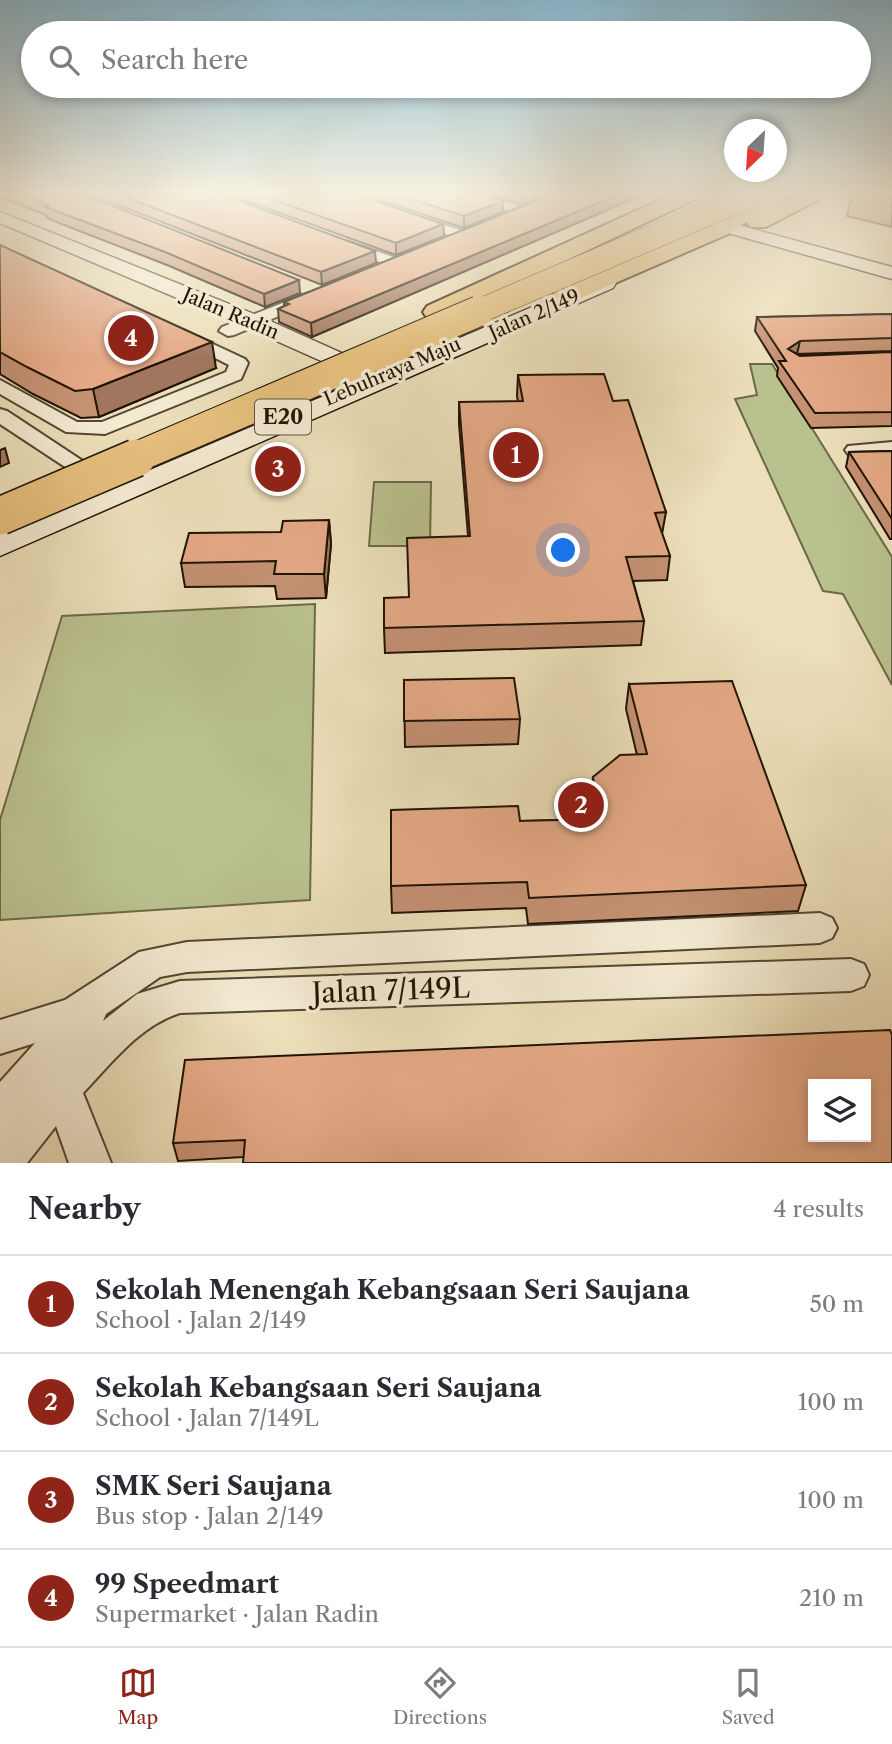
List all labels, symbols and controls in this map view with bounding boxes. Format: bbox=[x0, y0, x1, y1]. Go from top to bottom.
search box bbox=[21, 21, 871, 98]
icon: search bbox=[45, 41, 83, 79]
text: Search here bbox=[101, 44, 248, 76]
north arrow bbox=[724, 119, 787, 182]
street label: Jalan Radin bbox=[176, 282, 282, 344]
street label: Jalan 2/149 bbox=[482, 284, 583, 346]
pin: 4 bbox=[108, 312, 154, 364]
street label: Lebuhraya Maju bbox=[320, 332, 464, 411]
road number: E20 bbox=[255, 400, 311, 434]
pin: 1 bbox=[493, 429, 539, 481]
pin: 3 bbox=[255, 443, 301, 495]
your location bbox=[546, 533, 580, 567]
pin: 2 bbox=[558, 779, 604, 831]
street label: Jalan 7/149L bbox=[307, 970, 471, 1010]
map controls bbox=[808, 1079, 871, 1142]
button: layers bbox=[808, 1079, 871, 1142]
text: Nearby bbox=[28, 1190, 141, 1227]
text: 4 results bbox=[773, 1195, 864, 1223]
text: Sekolah Menengah Kebangsaan Seri Saujana bbox=[95, 1274, 690, 1306]
text: 1 bbox=[46, 1290, 56, 1318]
text: 50 m bbox=[809, 1290, 864, 1318]
text: School · Jalan 2/149 bbox=[95, 1306, 306, 1334]
text: Sekolah Kebangsaan Seri Saujana bbox=[95, 1372, 542, 1404]
text: 2 bbox=[44, 1388, 58, 1416]
text: 100 m bbox=[798, 1388, 864, 1416]
text: School · Jalan 7/149L bbox=[95, 1404, 319, 1432]
text: SMK Seri Saujana bbox=[95, 1470, 332, 1502]
text: 3 bbox=[45, 1486, 58, 1514]
text: 100 m bbox=[798, 1486, 864, 1514]
text: Bus stop · Jalan 2/149 bbox=[95, 1502, 324, 1530]
text: 99 Speedmart bbox=[95, 1568, 279, 1600]
text: 4 bbox=[44, 1584, 58, 1612]
text: 210 m bbox=[799, 1584, 864, 1612]
text: Supermarket · Jalan Radin bbox=[95, 1600, 379, 1628]
tab: Map bbox=[117, 1664, 158, 1729]
tab: Directions bbox=[393, 1664, 487, 1729]
tab: Saved bbox=[722, 1664, 775, 1729]

